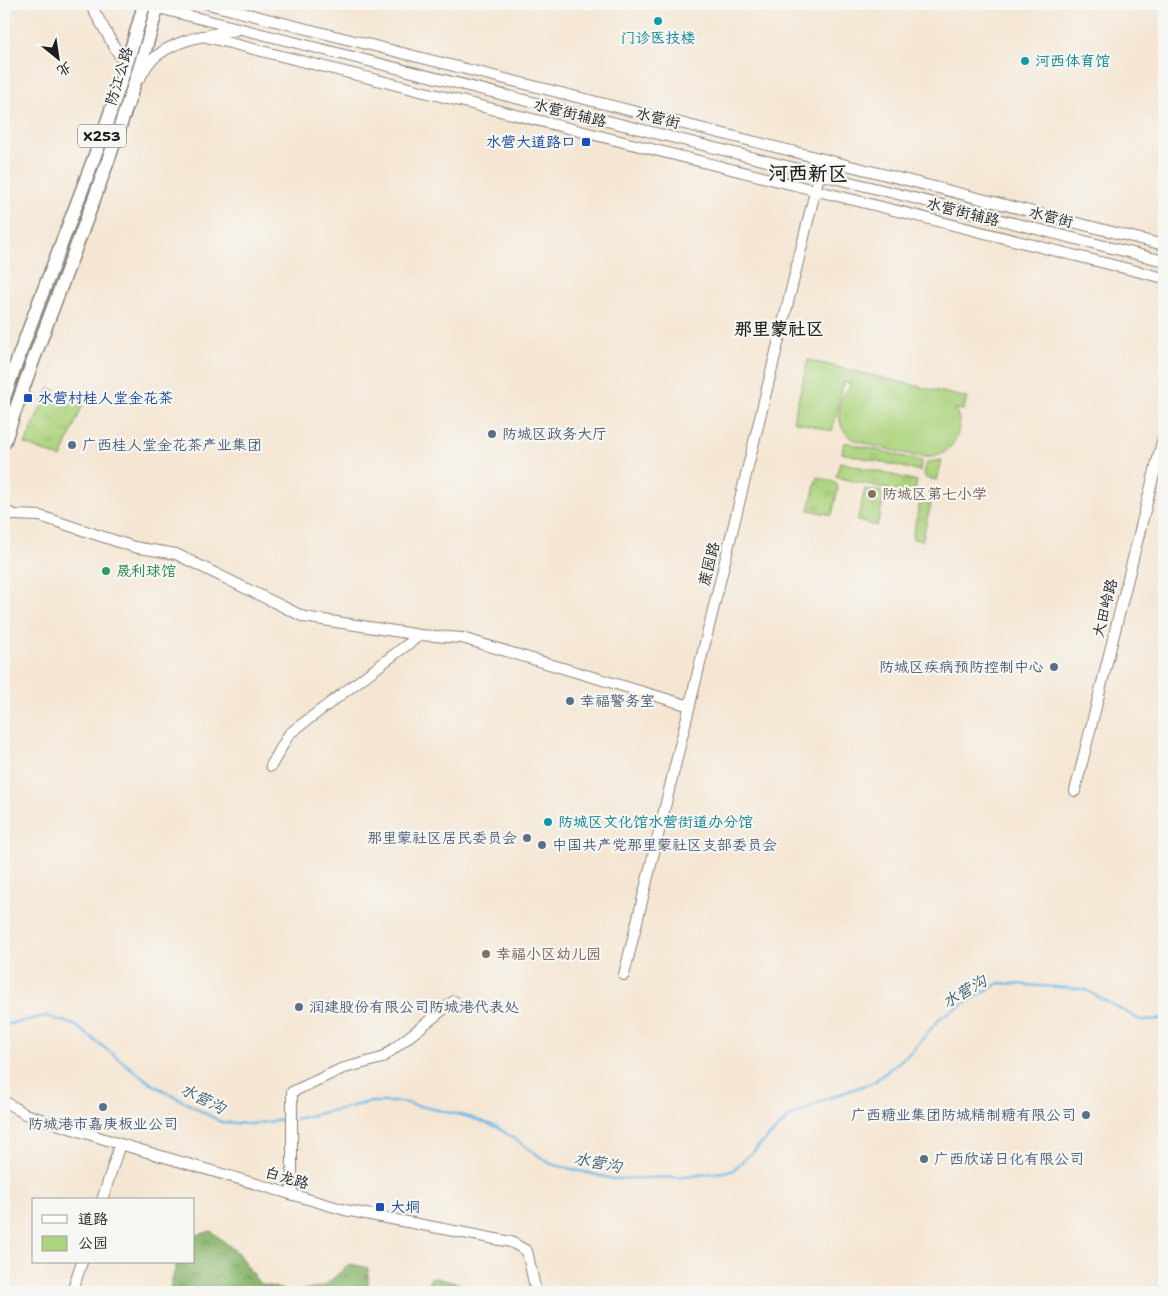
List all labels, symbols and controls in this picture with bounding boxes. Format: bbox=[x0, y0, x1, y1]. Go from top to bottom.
marker: 门诊医技楼 bbox=[652, 15, 664, 27]
place label: 门诊医技楼 bbox=[620, 28, 696, 48]
north arrow bbox=[32, 32, 82, 82]
street label: 防江公路 bbox=[101, 44, 137, 108]
place label: 河西体育馆 bbox=[1035, 51, 1110, 71]
marker: 河西体育馆 bbox=[1019, 55, 1031, 67]
text: 北 bbox=[54, 58, 75, 81]
street label: 水营街辅路 bbox=[531, 94, 609, 132]
street label: 水营街 bbox=[634, 103, 682, 133]
road number: X253 bbox=[78, 124, 126, 148]
place label: 水营大道路口 bbox=[486, 132, 576, 152]
marker: 水营大道路口 bbox=[580, 136, 592, 148]
district label: 河西新区 bbox=[768, 160, 848, 186]
street label: 水营街辅路 bbox=[924, 193, 1002, 231]
street label: 水营街 bbox=[1027, 202, 1075, 232]
district label: 那里蒙社区 bbox=[734, 317, 824, 341]
place label: 水营村桂人堂金花茶 bbox=[38, 388, 173, 408]
marker: 水营村桂人堂金花茶 bbox=[22, 392, 34, 404]
place label: 防城区政务大厅 bbox=[502, 424, 607, 444]
marker: 防城区政务大厅 bbox=[486, 428, 498, 440]
place label: 广西桂人堂金花茶产业集团 bbox=[82, 435, 262, 455]
marker: 广西桂人堂金花茶产业集团 bbox=[66, 439, 78, 451]
place label: 防城区第七小学 bbox=[882, 484, 987, 504]
marker: 防城区第七小学 bbox=[866, 488, 878, 500]
street label: 蔗园路 bbox=[694, 540, 724, 588]
place label: 晟利球馆 bbox=[116, 561, 176, 581]
marker: 晟利球馆 bbox=[100, 565, 112, 577]
street label: 大田岭路 bbox=[1088, 576, 1122, 640]
place label: 防城区疾病预防控制中心 bbox=[879, 657, 1044, 677]
marker: 防城区疾病预防控制中心 bbox=[1048, 661, 1060, 673]
place label: 幸福警务室 bbox=[580, 691, 655, 711]
marker: 幸福警务室 bbox=[564, 695, 576, 707]
place label: 防城区文化馆水营街道办分馆 bbox=[558, 812, 753, 832]
marker: 防城区文化馆水营街道办分馆 bbox=[542, 816, 554, 828]
place label: 那里蒙社区居民委员会 bbox=[367, 828, 517, 848]
marker: 那里蒙社区居民委员会 bbox=[521, 832, 533, 844]
place label: 中国共产党那里蒙社区支部委员会 bbox=[552, 835, 777, 855]
marker: 中国共产党那里蒙社区支部委员会 bbox=[536, 839, 548, 851]
place label: 幸福小区幼儿园 bbox=[496, 944, 601, 964]
marker: 幸福小区幼儿园 bbox=[480, 948, 492, 960]
water label: 水营沟 bbox=[938, 969, 992, 1013]
place label: 润建股份有限公司防城港代表处 bbox=[309, 997, 519, 1017]
marker: 润建股份有限公司防城港代表处 bbox=[293, 1001, 305, 1013]
water label: 水营沟 bbox=[177, 1078, 231, 1120]
marker: 防城港市嘉庚板业公司 bbox=[97, 1101, 109, 1113]
place label: 广西糖业集团防城精制糖有限公司 bbox=[851, 1105, 1076, 1125]
marker: 广西糖业集团防城精制糖有限公司 bbox=[1080, 1109, 1092, 1121]
place label: 防城港市嘉庚板业公司 bbox=[28, 1114, 178, 1134]
water label: 水营沟 bbox=[572, 1148, 625, 1178]
place label: 广西欣诺日化有限公司 bbox=[934, 1149, 1084, 1169]
marker: 广西欣诺日化有限公司 bbox=[918, 1153, 930, 1165]
street label: 白龙路 bbox=[263, 1162, 311, 1194]
place label: 大垌 bbox=[390, 1197, 420, 1217]
legend bbox=[32, 1198, 195, 1264]
marker: 大垌 bbox=[374, 1201, 386, 1213]
text: 道路 bbox=[78, 1209, 108, 1229]
text: 公园 bbox=[78, 1233, 108, 1253]

